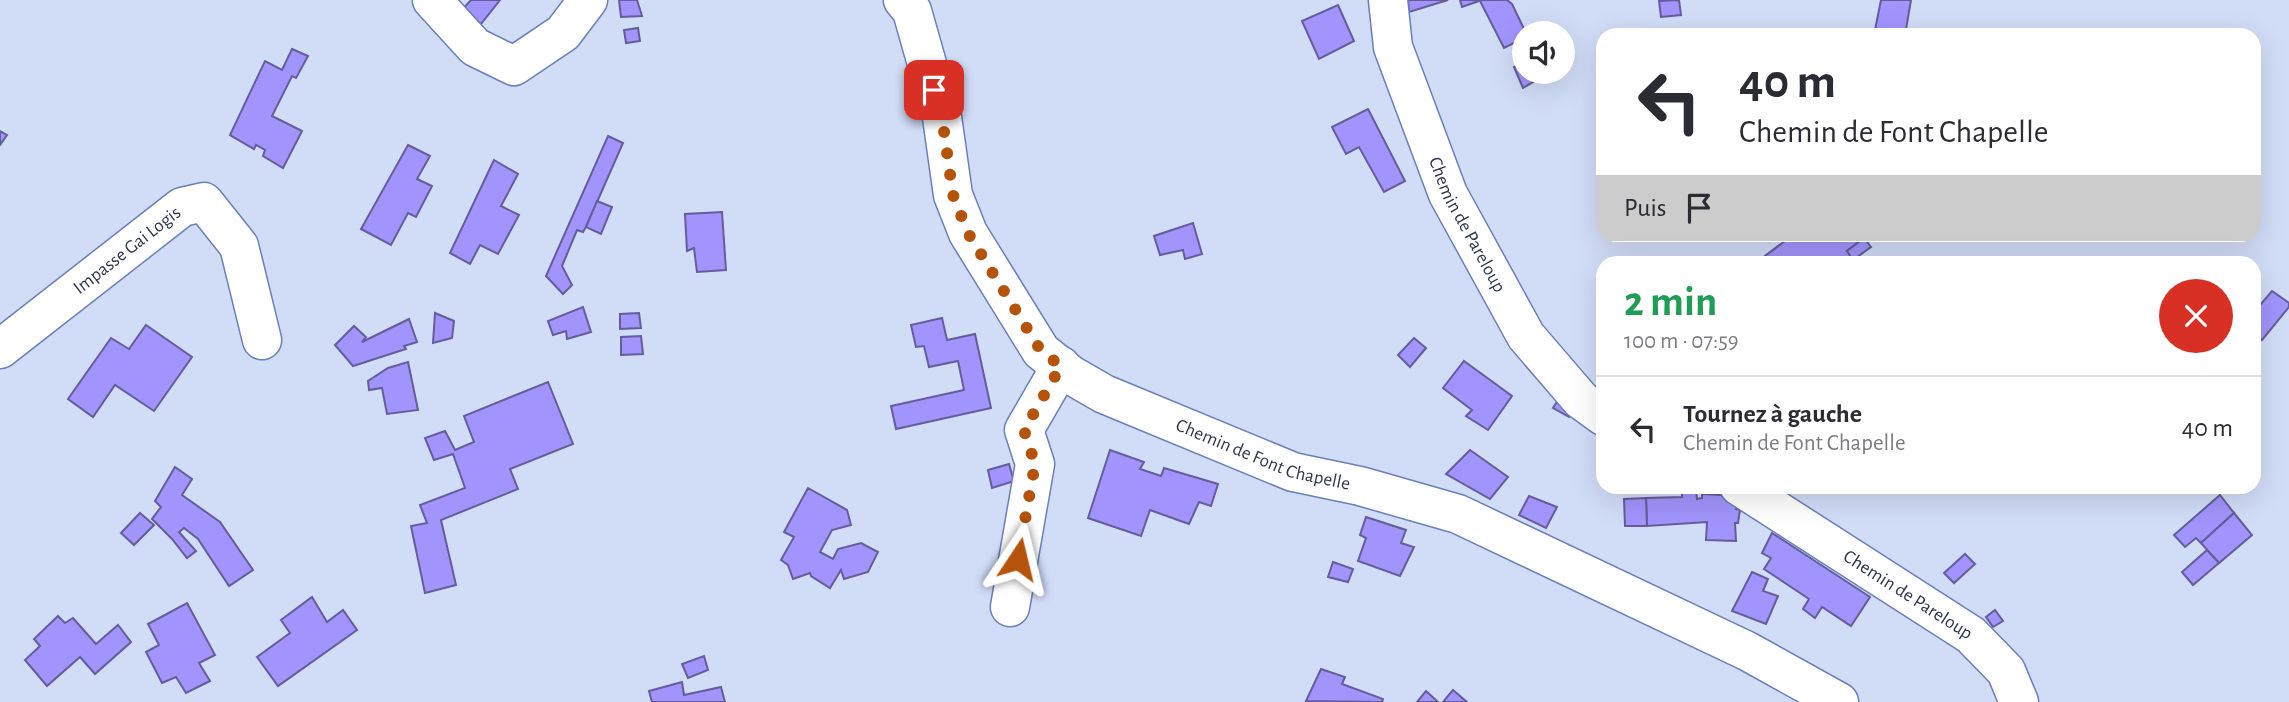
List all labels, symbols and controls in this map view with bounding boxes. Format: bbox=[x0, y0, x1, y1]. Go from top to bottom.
map controls bbox=[1512, 21, 1575, 84]
button: sound bbox=[1512, 21, 1575, 84]
icon: left bbox=[1624, 56, 1715, 147]
text: 40 m bbox=[1739, 58, 1836, 107]
pin bbox=[904, 60, 964, 120]
icon: arrive bbox=[915, 71, 953, 109]
text: Chemin de Font Chapelle bbox=[1739, 116, 2049, 148]
street label: Chemin de Pareloup bbox=[1425, 154, 1510, 295]
icon: arrive bbox=[1680, 189, 1718, 227]
text: Puis bbox=[1624, 195, 1666, 221]
street label: Impasse Gai Logis bbox=[70, 202, 184, 297]
button: close bbox=[2159, 279, 2233, 353]
text: 2 min bbox=[1624, 281, 1717, 323]
text: 100 m · 07:59 bbox=[1624, 330, 1739, 353]
text: Tournez à gauche bbox=[1683, 401, 1862, 427]
icon: left bbox=[1624, 410, 1662, 448]
street label: Chemin de Font Chapelle bbox=[1173, 415, 1352, 493]
text: 40 m bbox=[2182, 415, 2233, 441]
text: Chemin de Font Chapelle bbox=[1683, 432, 1906, 455]
position arrow bbox=[981, 522, 1055, 596]
street label: Chemin de Pareloup bbox=[1840, 546, 1976, 643]

